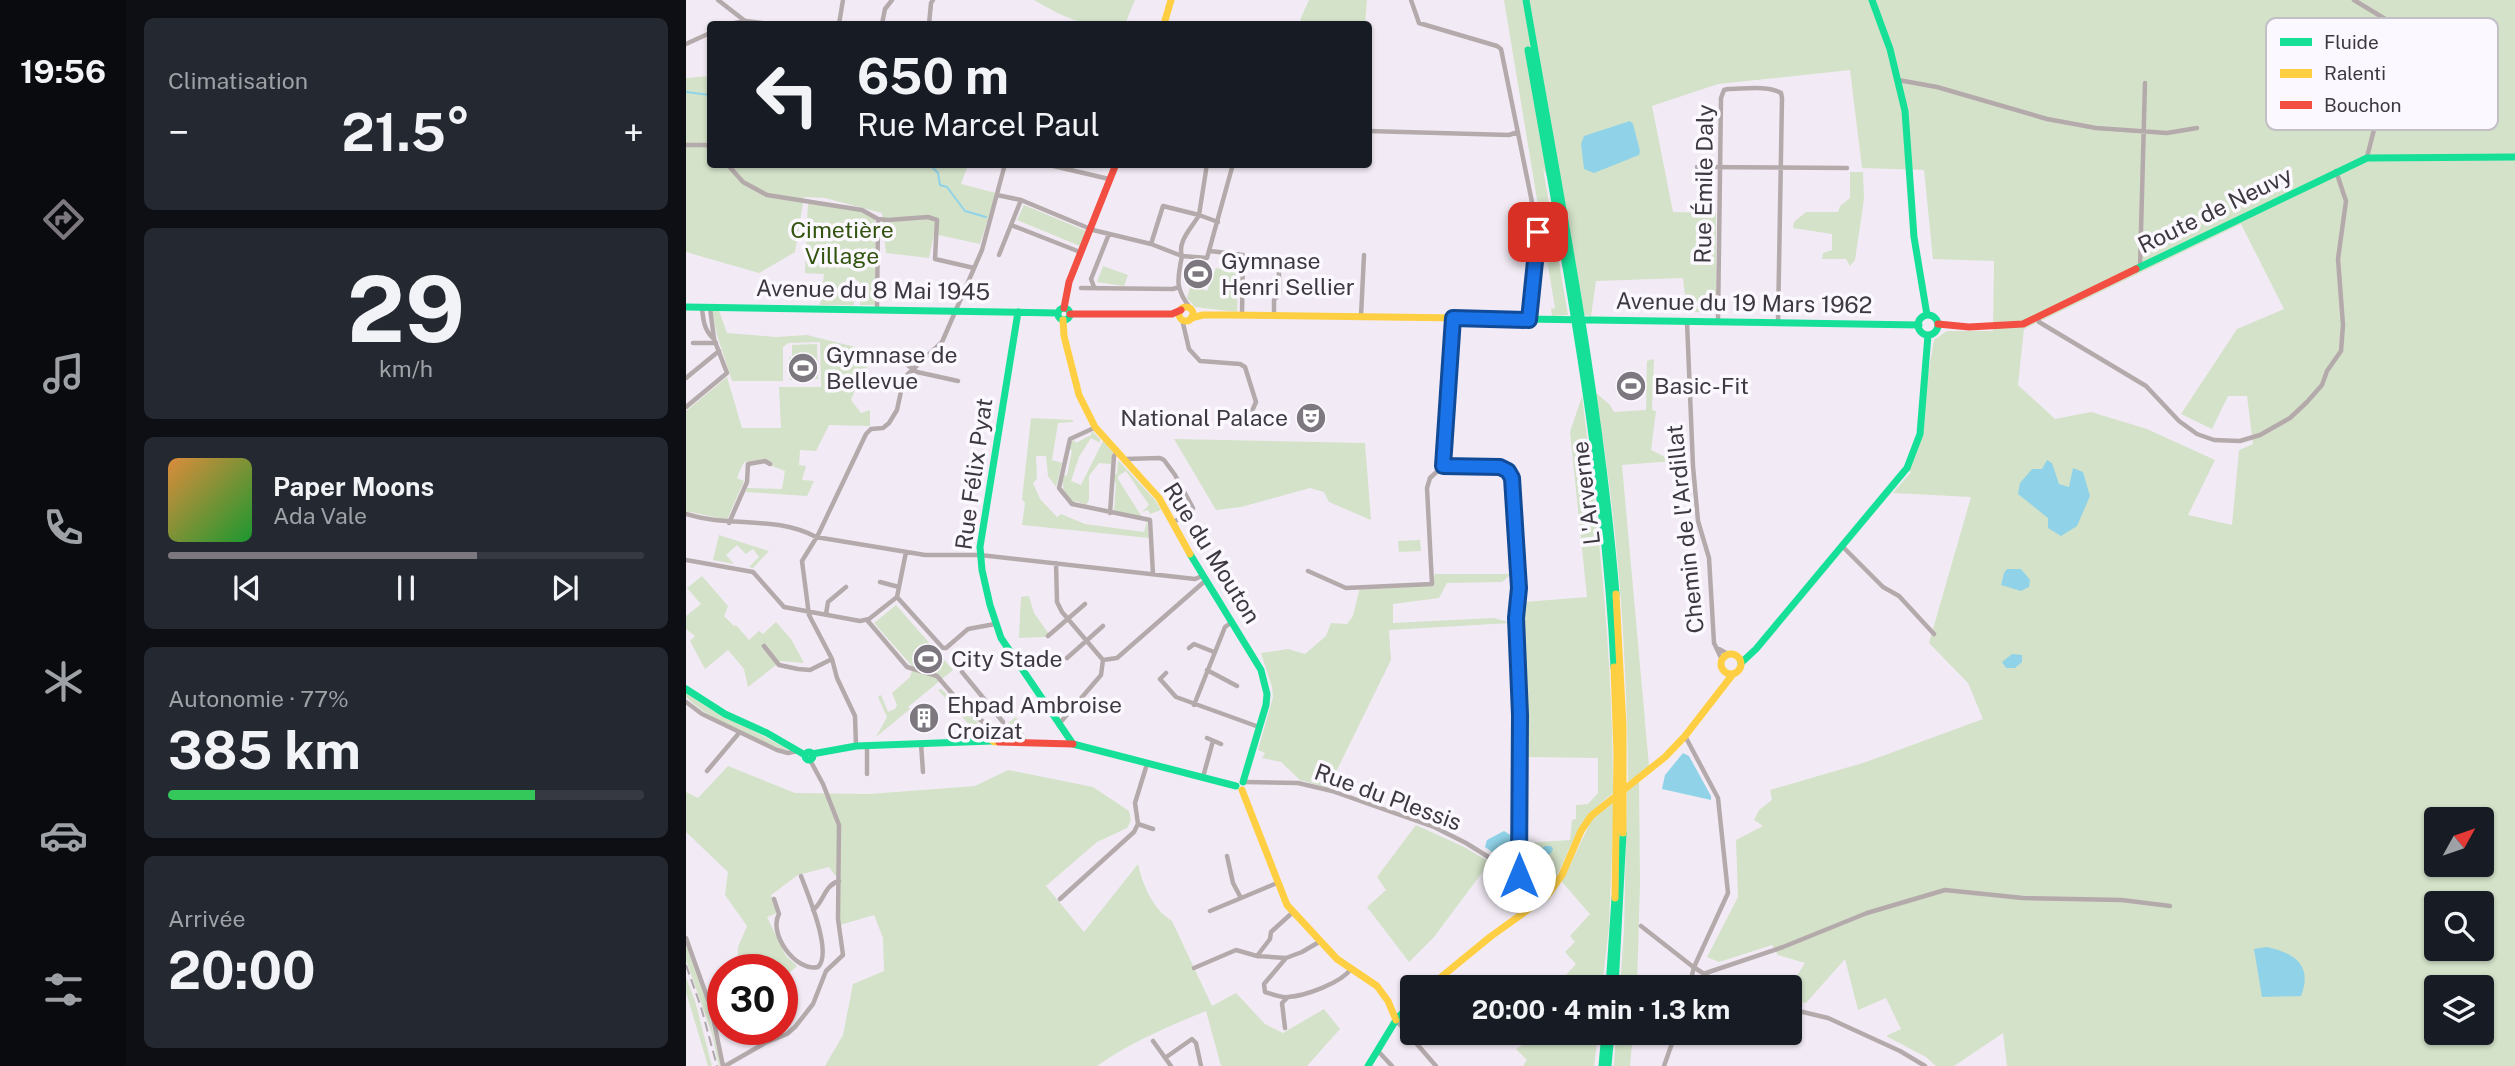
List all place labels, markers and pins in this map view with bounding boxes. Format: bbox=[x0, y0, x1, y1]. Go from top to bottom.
pin bbox=[1508, 202, 1568, 262]
place label: Gymnase Henri Sellier bbox=[1221, 247, 1355, 300]
sports icon: Gymnase Henri Sellier bbox=[1181, 257, 1215, 291]
place label: Gymnase de Bellevue bbox=[826, 341, 957, 394]
sports icon: Gymnase de Bellevue bbox=[786, 351, 820, 385]
sports icon: Basic-Fit bbox=[1614, 369, 1648, 403]
place label: Basic-Fit bbox=[1654, 372, 1749, 399]
theatre icon: National Palace bbox=[1294, 401, 1328, 435]
place label: National Palace bbox=[1120, 404, 1288, 431]
sports icon: City Stade bbox=[911, 642, 945, 676]
place label: City Stade bbox=[951, 645, 1063, 672]
place label: Ehpad Ambroise Croizat bbox=[947, 691, 1122, 744]
building icon: Ehpad Ambroise Croizat bbox=[907, 701, 941, 735]

